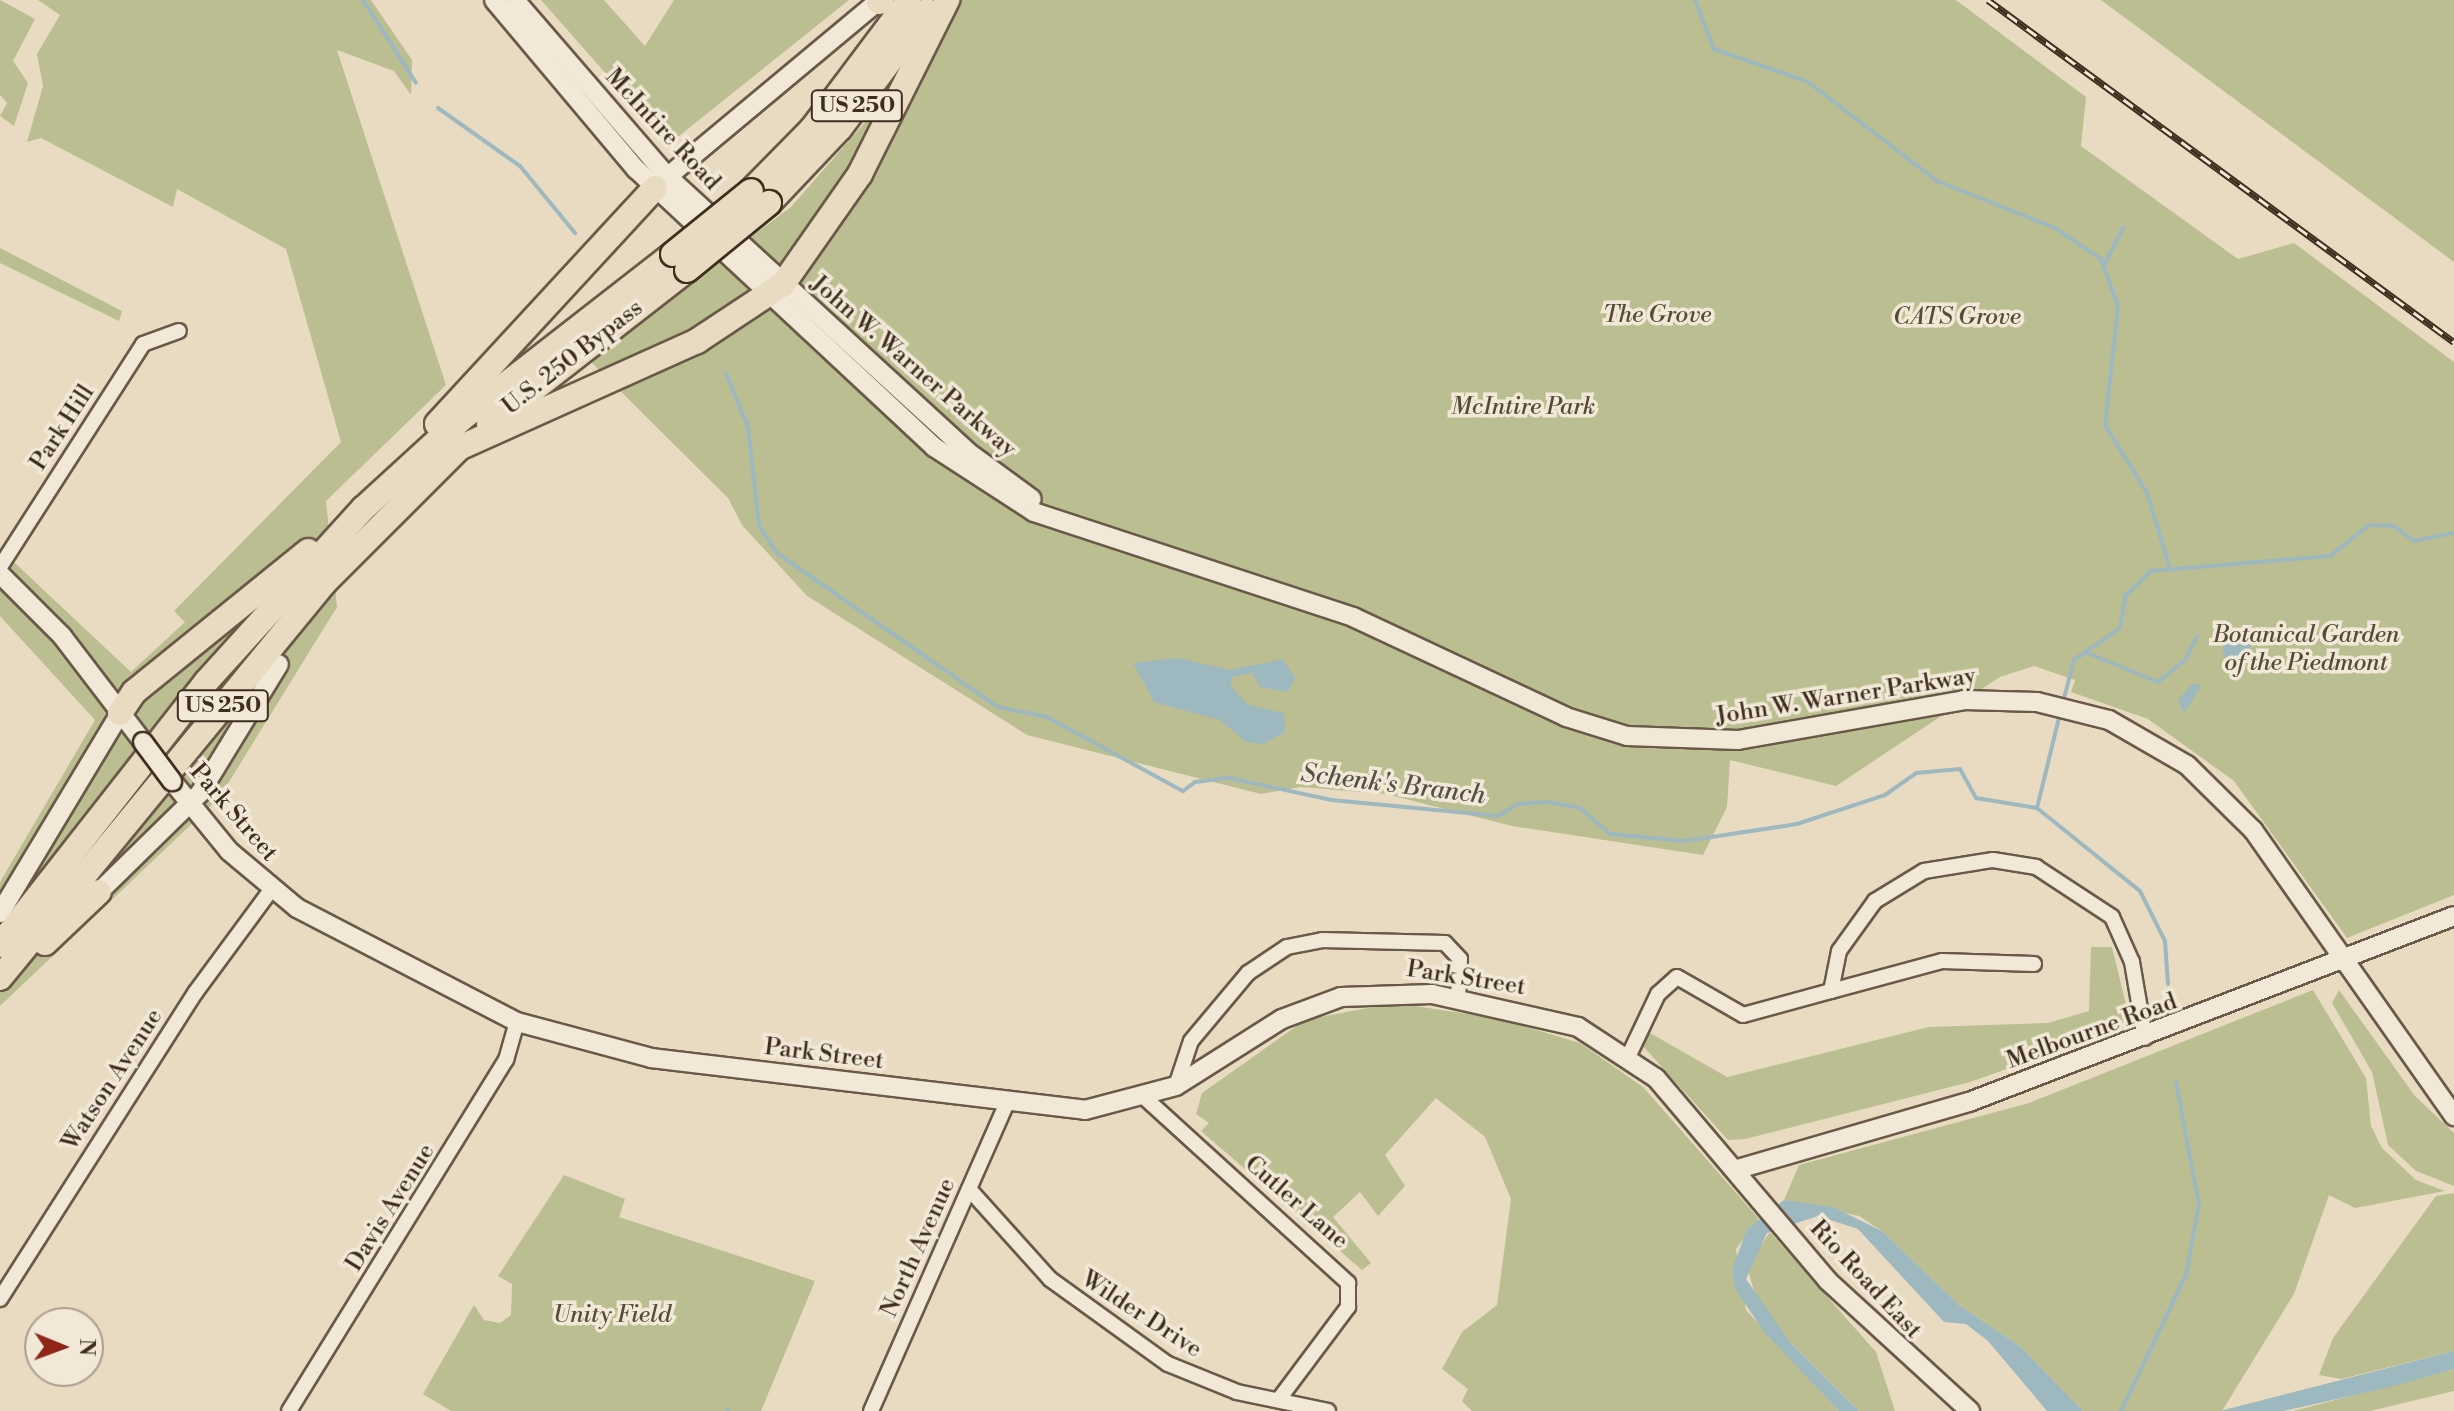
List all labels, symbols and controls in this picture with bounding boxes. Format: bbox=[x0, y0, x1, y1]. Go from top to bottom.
street label: McIntire Road bbox=[598, 63, 726, 197]
road number: US 250 bbox=[809, 88, 905, 124]
street label: John W. Warner Parkway bbox=[804, 270, 1022, 464]
street label: U.S. 250 Bypass bbox=[497, 294, 649, 422]
park label: The Grove bbox=[1603, 302, 1711, 330]
park label: CATS Grove bbox=[1893, 304, 2021, 332]
street label: Park Hill bbox=[25, 380, 101, 476]
park label: McIntire Park bbox=[1451, 394, 1595, 422]
park label: Botanical Garden of the Piedmont bbox=[2213, 622, 2399, 678]
street label: John W. Warner Parkway bbox=[1714, 662, 1978, 732]
road number: US 250 bbox=[175, 688, 271, 724]
street label: Park Street bbox=[183, 758, 283, 868]
water label: Schenk's Branch bbox=[1299, 758, 1487, 812]
street label: Park Street bbox=[1404, 955, 1528, 1003]
street label: Melbourne Road bbox=[2003, 988, 2181, 1076]
street label: Watson Avenue bbox=[56, 1004, 170, 1156]
street label: Park Street bbox=[763, 1033, 885, 1077]
street label: Davis Avenue bbox=[340, 1139, 442, 1277]
street label: Cutler Lane bbox=[1238, 1150, 1354, 1256]
street label: North Avenue bbox=[875, 1174, 963, 1322]
street label: Rio Road East bbox=[1803, 1215, 1927, 1345]
street label: Wilder Drive bbox=[1075, 1265, 1207, 1365]
park label: Unity Field bbox=[553, 1302, 671, 1330]
north arrow bbox=[24, 1307, 104, 1387]
text: N bbox=[73, 1338, 100, 1356]

